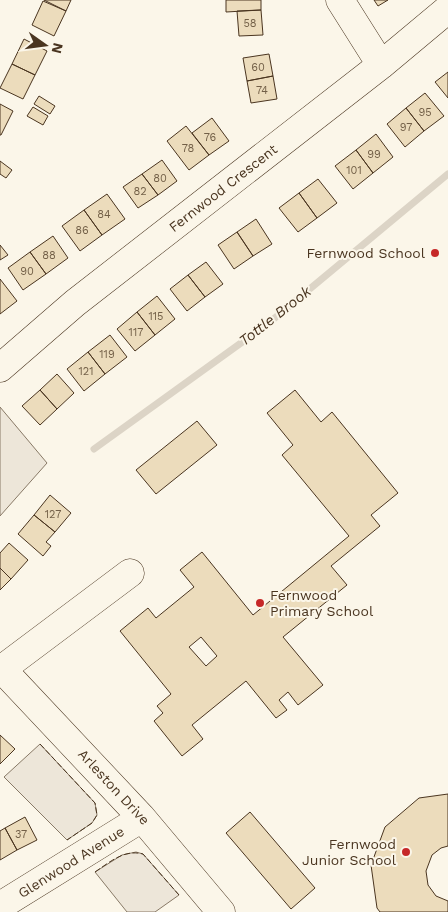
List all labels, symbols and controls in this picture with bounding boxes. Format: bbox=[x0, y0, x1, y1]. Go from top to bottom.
house number: 58 bbox=[243, 17, 257, 30]
north arrow bbox=[20, 20, 70, 70]
text: N bbox=[49, 41, 67, 55]
house number: 60 bbox=[251, 61, 265, 74]
house number: 74 bbox=[256, 84, 268, 97]
house number: 95 bbox=[418, 106, 432, 119]
house number: 97 bbox=[400, 121, 412, 134]
house number: 76 bbox=[204, 131, 217, 144]
street label: Fernwood Crescent bbox=[166, 141, 280, 235]
house number: 78 bbox=[182, 142, 195, 155]
house number: 99 bbox=[367, 148, 381, 161]
house number: 101 bbox=[346, 164, 362, 177]
house number: 80 bbox=[153, 172, 167, 185]
house number: 82 bbox=[133, 185, 147, 198]
house number: 84 bbox=[97, 208, 111, 221]
house number: 86 bbox=[75, 224, 89, 237]
place label: Fernwood School bbox=[306, 245, 426, 261]
marker: Fernwood School bbox=[429, 247, 441, 259]
house number: 88 bbox=[42, 249, 56, 262]
house number: 90 bbox=[20, 265, 34, 278]
water label: Tottle Brook bbox=[235, 282, 315, 350]
house number: 115 bbox=[149, 310, 163, 323]
house number: 117 bbox=[129, 326, 143, 339]
house number: 119 bbox=[99, 348, 115, 361]
house number: 121 bbox=[79, 365, 94, 378]
house number: 127 bbox=[45, 508, 61, 521]
place label: Fernwood Primary School bbox=[270, 587, 374, 619]
marker: Fernwood Primary School bbox=[254, 597, 266, 609]
street label: Arleston Drive bbox=[75, 746, 153, 828]
street label: Glenwood Avenue bbox=[15, 823, 127, 901]
house number: 37 bbox=[15, 828, 27, 841]
place label: Fernwood Junior School bbox=[302, 836, 397, 868]
marker: Fernwood Junior School bbox=[400, 846, 412, 858]

